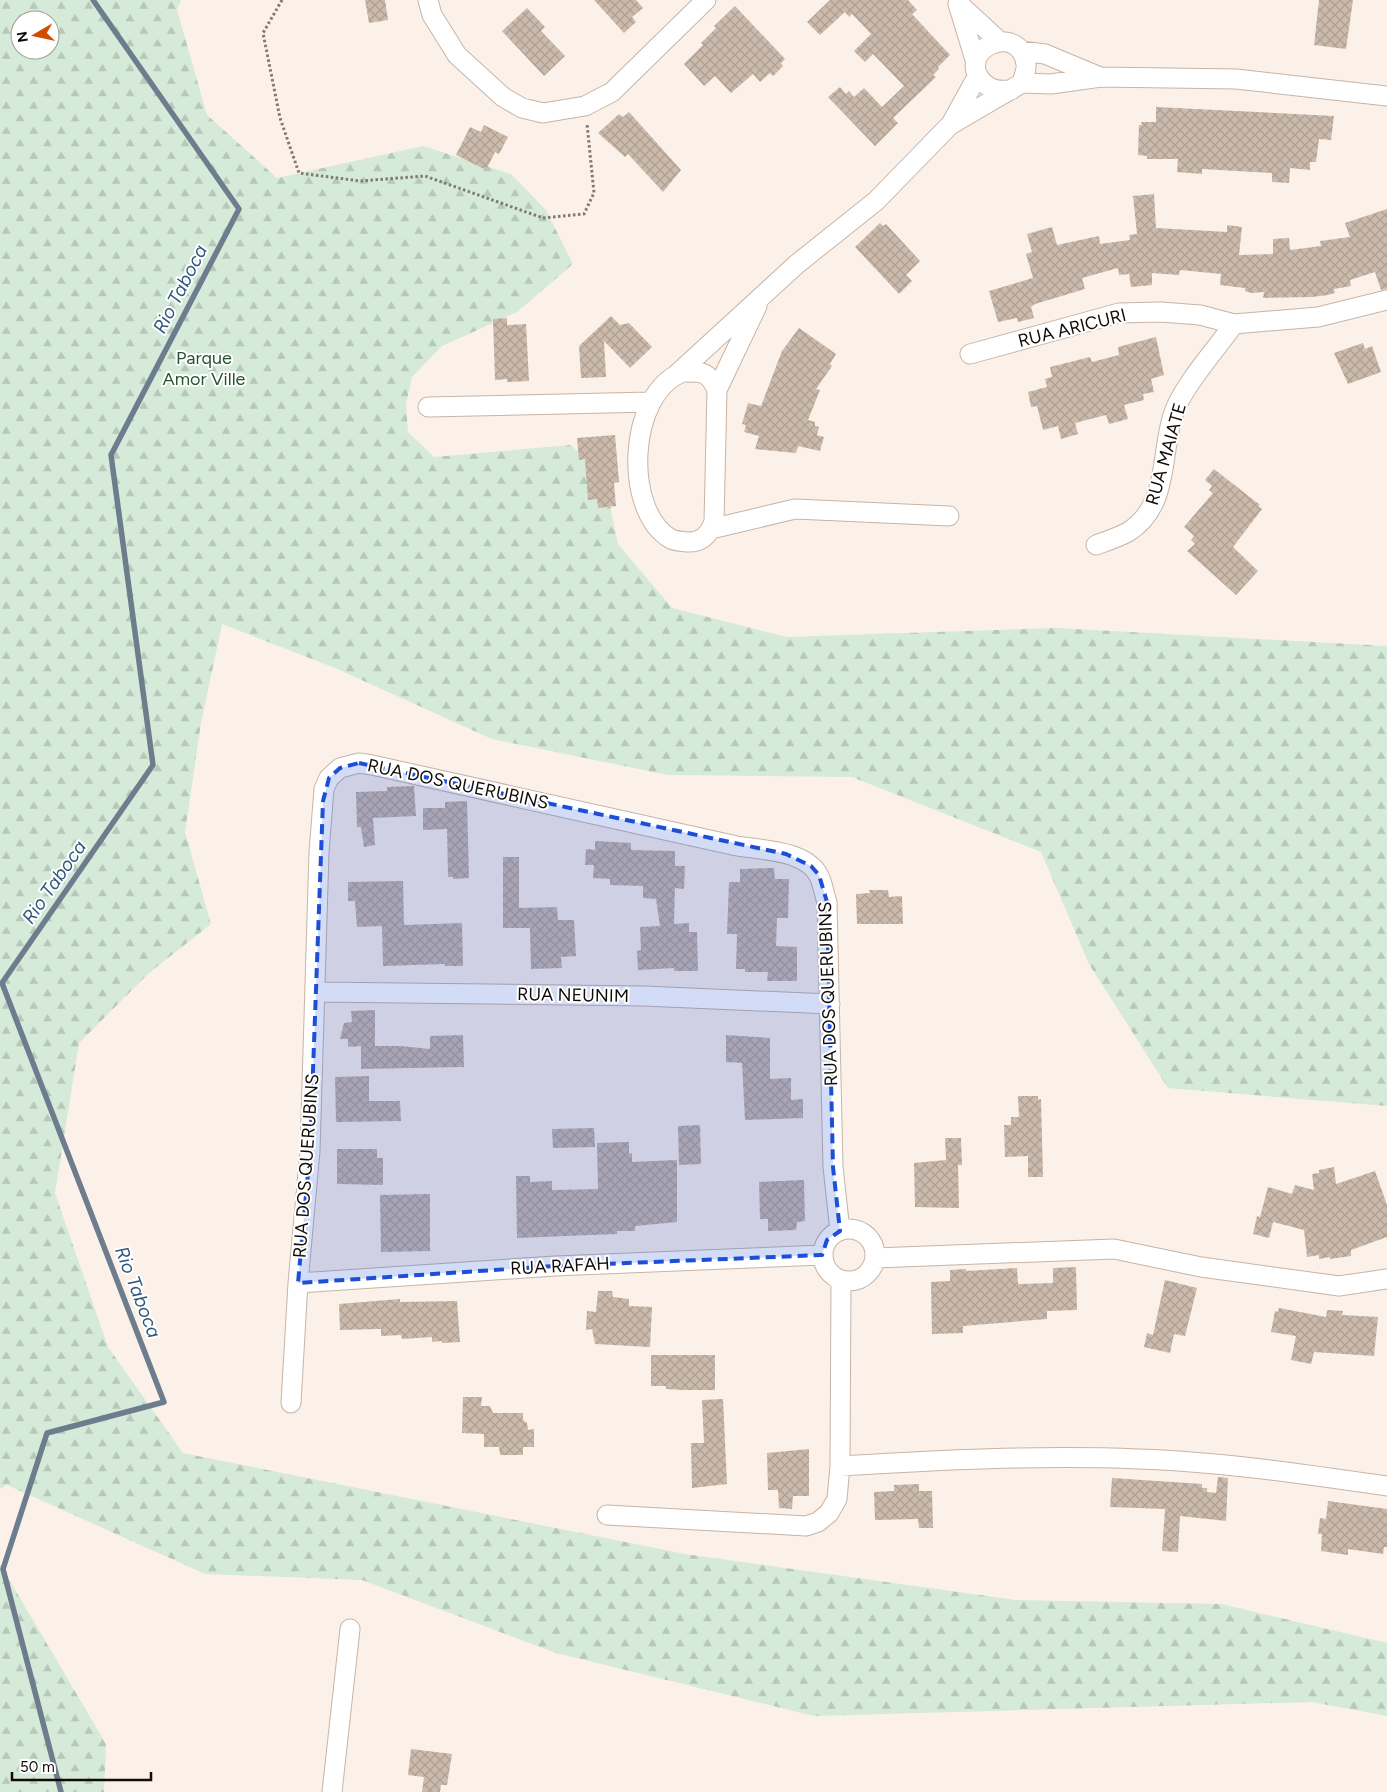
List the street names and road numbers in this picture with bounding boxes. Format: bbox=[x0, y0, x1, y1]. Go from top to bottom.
street label: RUA ARICURI bbox=[1016, 304, 1128, 352]
street label: RUA MAIATE bbox=[1141, 400, 1191, 508]
street label: RUA DOS QUERUBINS bbox=[365, 754, 551, 814]
street label: RUA DOS QUERUBINS bbox=[814, 901, 842, 1087]
street label: RUA NEUNIM bbox=[517, 983, 629, 1007]
street label: RUA DOS QUERUBINS bbox=[289, 1073, 323, 1259]
street label: RUA RAFAH bbox=[510, 1252, 610, 1280]

